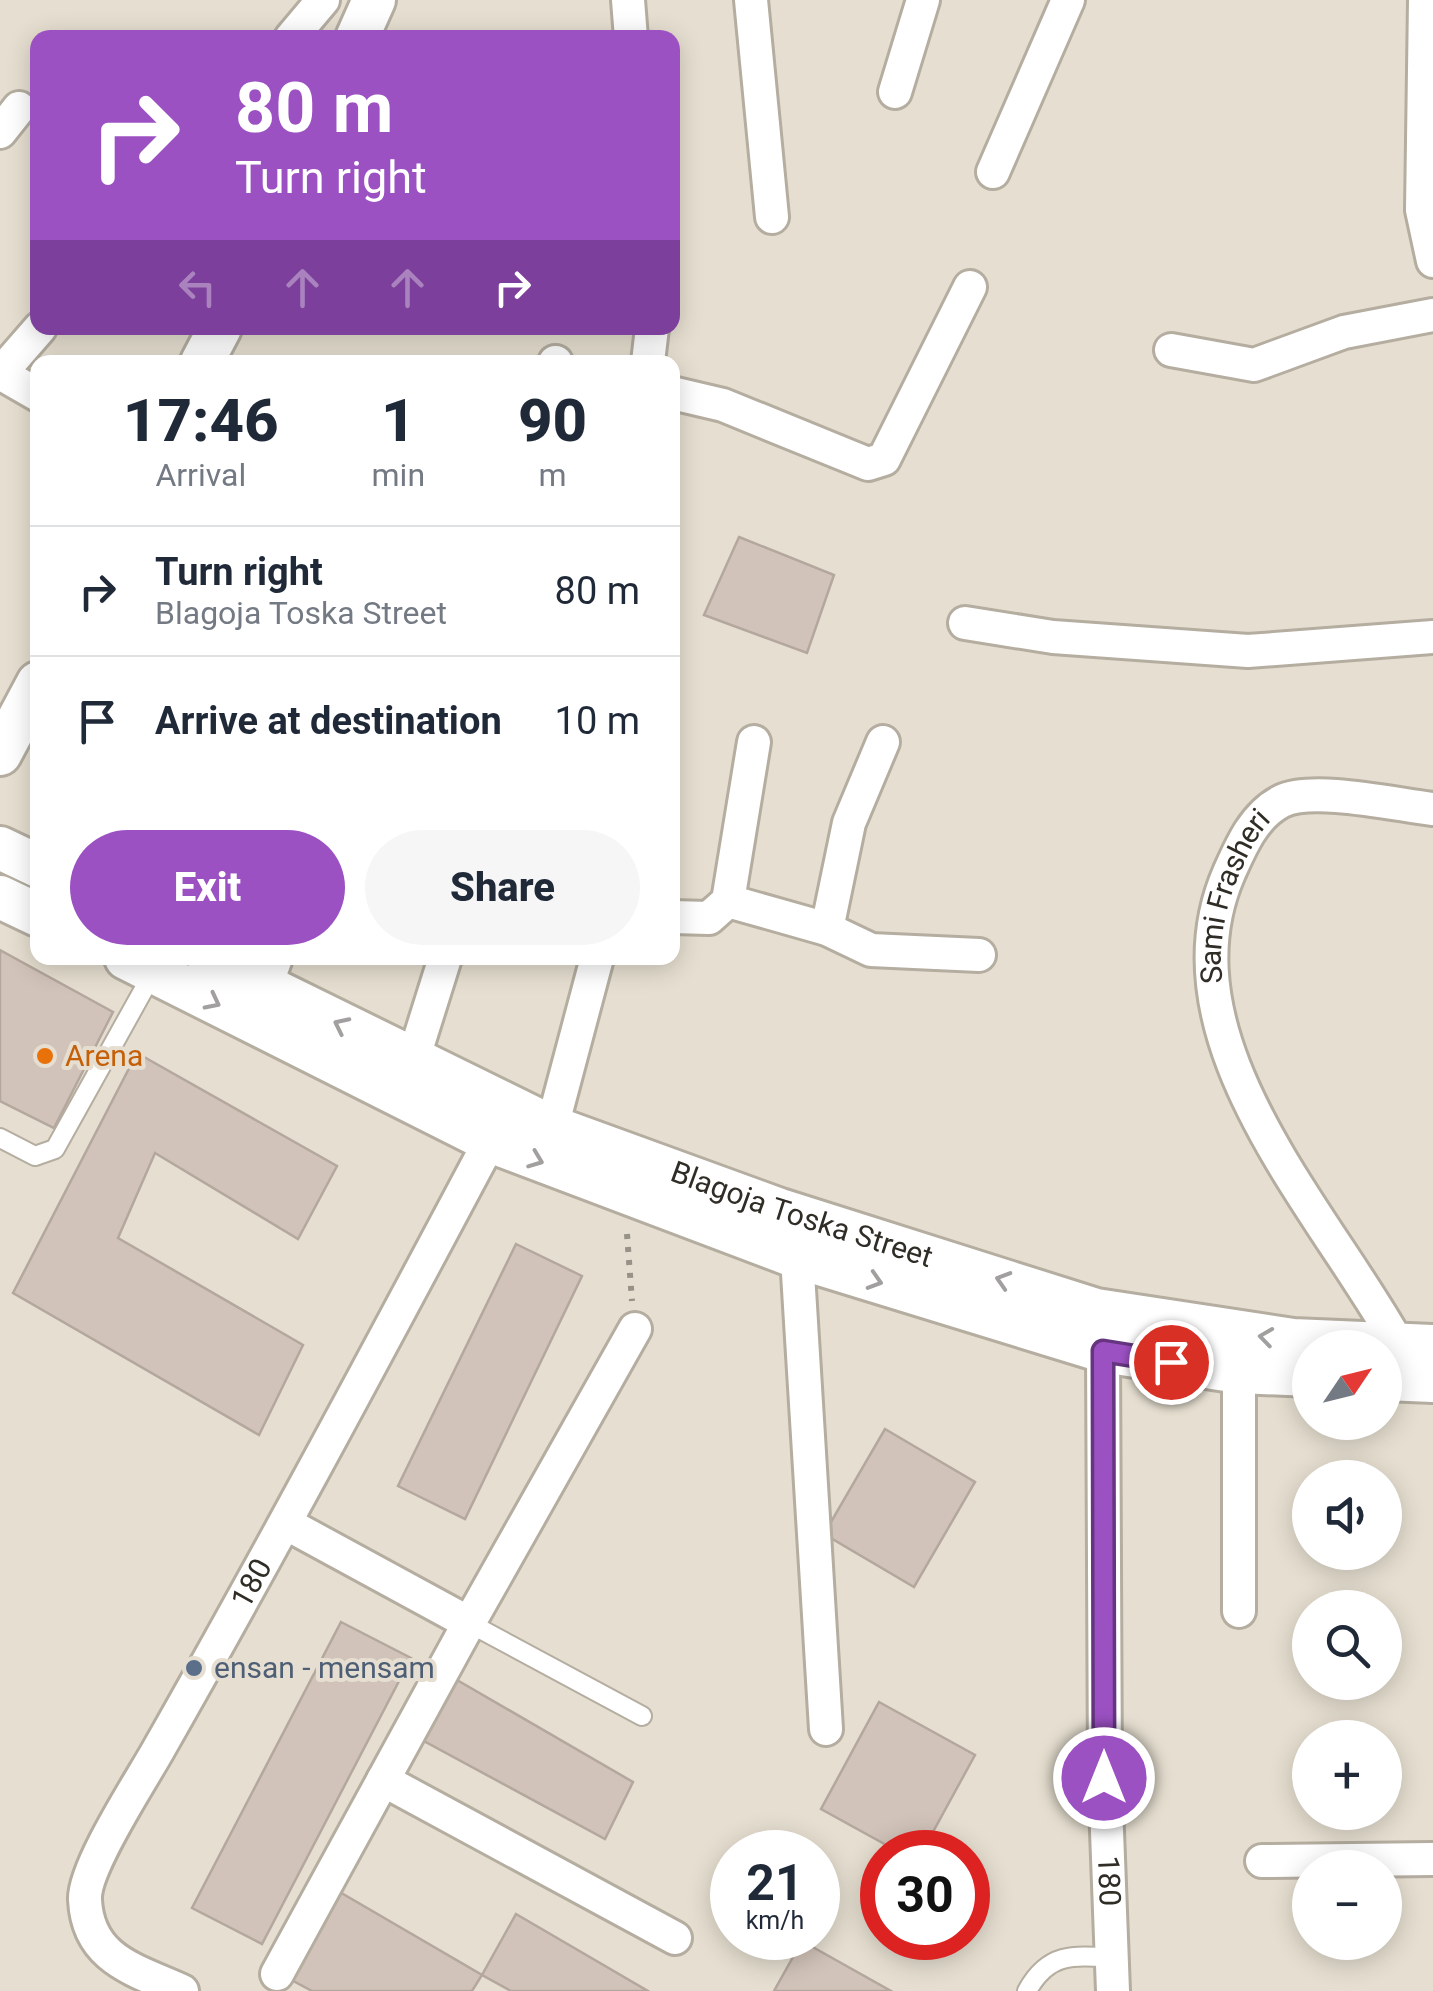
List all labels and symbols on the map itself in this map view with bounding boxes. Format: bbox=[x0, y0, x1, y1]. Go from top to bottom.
street label: Sami Frasheri bbox=[1193, 801, 1277, 985]
one-way arrow bbox=[203, 989, 221, 1009]
one-way arrow bbox=[334, 1018, 352, 1037]
place label: Arena bbox=[65, 1038, 143, 1073]
marker: Arena bbox=[34, 1045, 56, 1067]
one-way arrow bbox=[526, 1149, 544, 1169]
street label: Blagoja Toska Street bbox=[666, 1154, 937, 1274]
one-way arrow bbox=[866, 1269, 883, 1290]
one-way arrow bbox=[995, 1272, 1012, 1292]
pin bbox=[1129, 1320, 1214, 1405]
one-way arrow bbox=[1258, 1327, 1274, 1348]
north arrow bbox=[1292, 1330, 1402, 1440]
street label: 180 bbox=[224, 1552, 279, 1614]
place label: ensan - mensam bbox=[214, 1650, 435, 1685]
marker: ensan - mensam bbox=[183, 1657, 205, 1679]
position arrow bbox=[1052, 1726, 1156, 1830]
speed limit sign: 30 bbox=[860, 1830, 990, 1960]
street label: 180 bbox=[1091, 1855, 1128, 1907]

